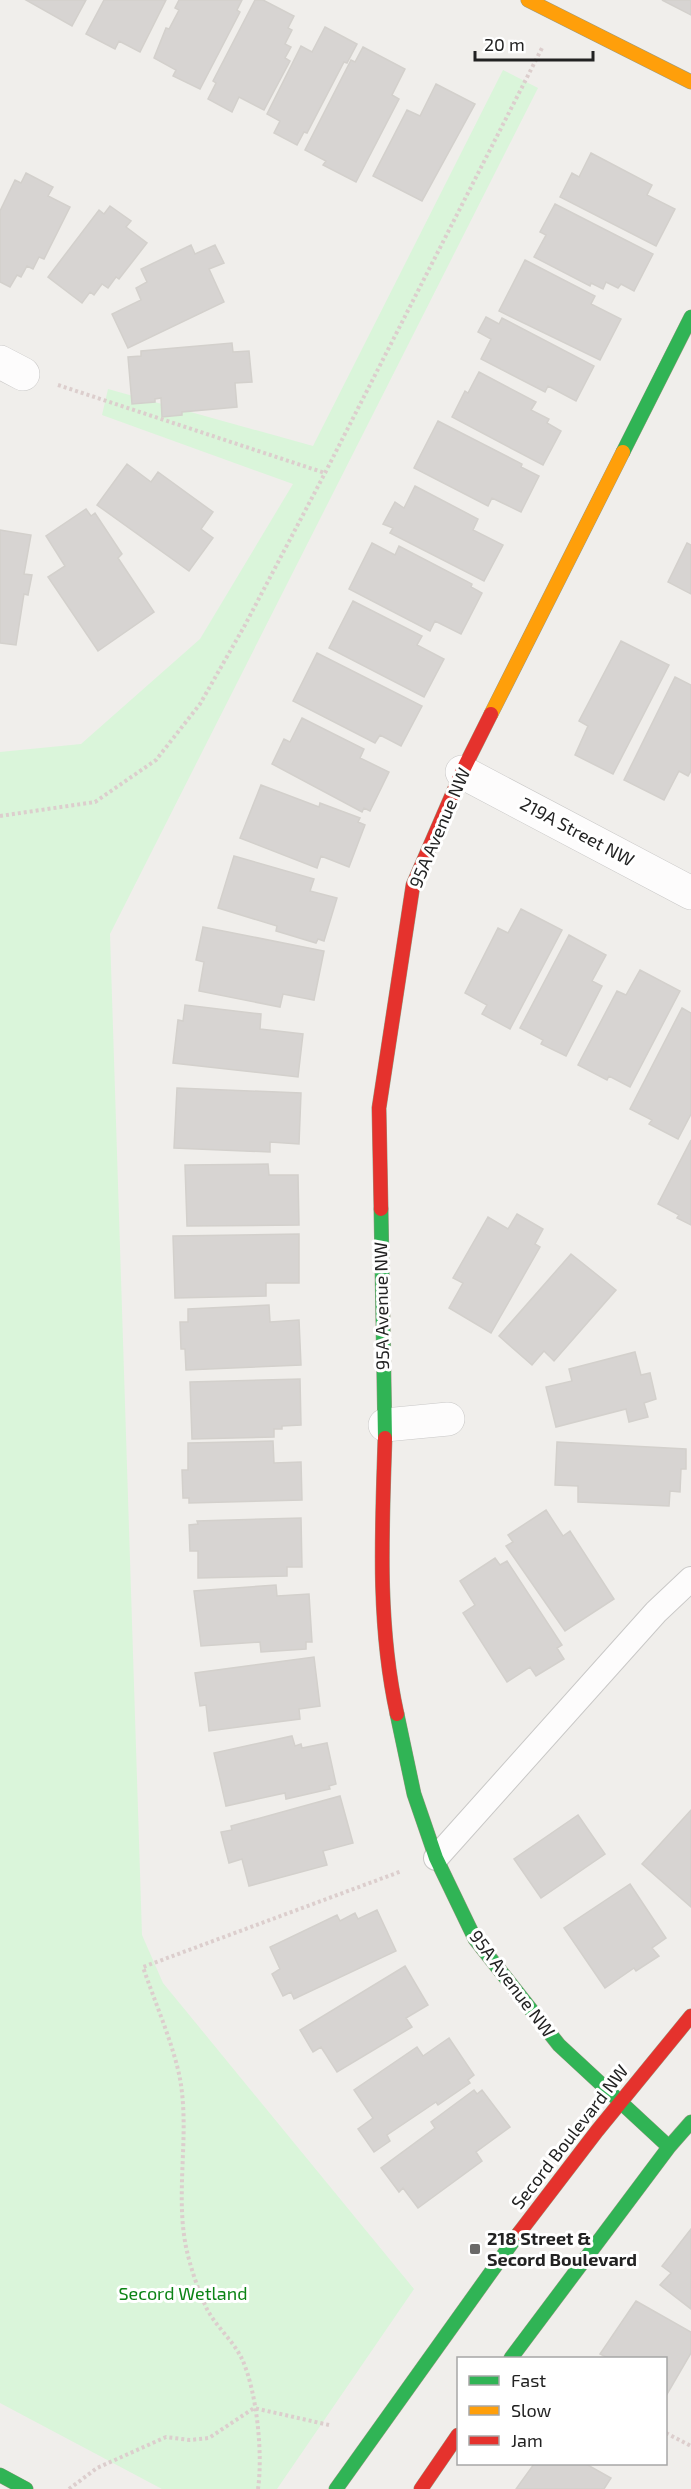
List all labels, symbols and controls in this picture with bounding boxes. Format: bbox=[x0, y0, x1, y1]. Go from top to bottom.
scale bar bbox=[475, 24, 594, 62]
text: 20 m bbox=[484, 33, 525, 55]
street label: 95A Avenue NW bbox=[404, 764, 474, 891]
street label: 219A Street NW bbox=[517, 792, 638, 870]
street label: 95A Avenue NW bbox=[369, 1242, 393, 1370]
street label: 95A Avenue NW bbox=[465, 1926, 560, 2041]
street label: Secord Boulevard NW bbox=[506, 2060, 632, 2213]
place label: 218 Street & Secord Boulevard bbox=[487, 2227, 637, 2270]
marker: 218 Street & Secord Boulevard bbox=[468, 2242, 482, 2256]
park label: Secord Wetland bbox=[118, 2282, 248, 2304]
legend bbox=[457, 2357, 667, 2465]
text: Fast bbox=[511, 2369, 546, 2391]
text: Slow bbox=[511, 2399, 552, 2421]
text: Jam bbox=[511, 2429, 543, 2451]

